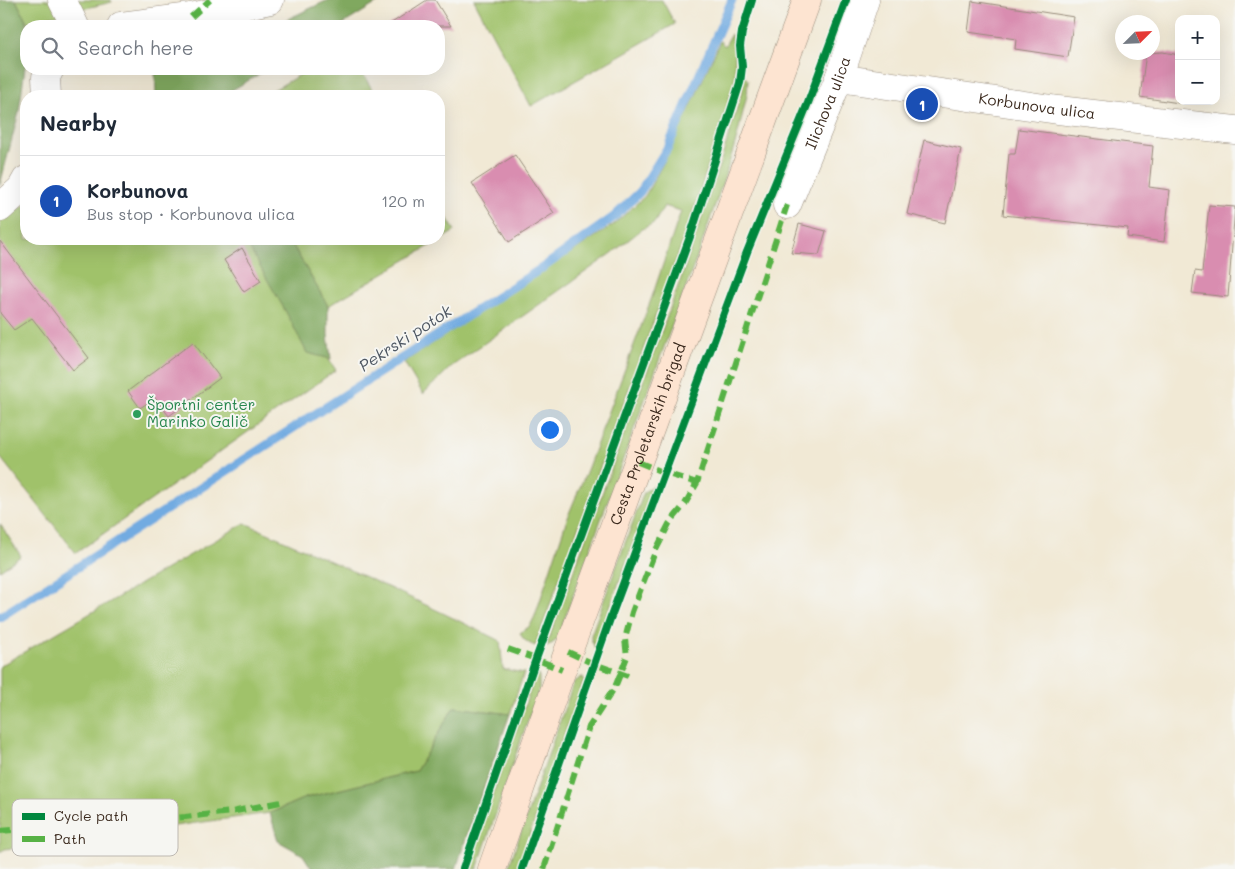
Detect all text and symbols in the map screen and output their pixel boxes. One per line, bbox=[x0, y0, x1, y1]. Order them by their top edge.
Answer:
north arrow bbox=[1115, 15, 1160, 60]
map controls bbox=[1175, 15, 1220, 105]
button: + bbox=[1175, 15, 1220, 60]
search box bbox=[20, 20, 445, 75]
icon: search bbox=[38, 34, 66, 62]
text: Search here bbox=[78, 35, 194, 60]
street label: Ilichova ulica bbox=[800, 54, 854, 152]
button: − bbox=[1175, 60, 1220, 105]
pin: 1 bbox=[906, 85, 938, 123]
street label: Korbunova ulica bbox=[978, 88, 1096, 123]
text: Nearby bbox=[40, 109, 117, 136]
text: Korbunova bbox=[87, 178, 188, 203]
text: 1 bbox=[52, 190, 60, 211]
text: 120 m bbox=[381, 190, 425, 211]
text: Bus stop · Korbunova ulica bbox=[87, 203, 295, 224]
water label: Pekrski potok bbox=[354, 299, 456, 375]
street label: Cesta Proletarskih brigad bbox=[605, 340, 690, 528]
place label: Športni center Marinko Galič bbox=[147, 394, 255, 431]
marker: Športni center Marinko Galič bbox=[131, 408, 143, 420]
your location bbox=[537, 417, 563, 443]
legend bbox=[12, 799, 178, 856]
text: Cycle path bbox=[54, 806, 128, 825]
text: Path bbox=[54, 829, 85, 848]

